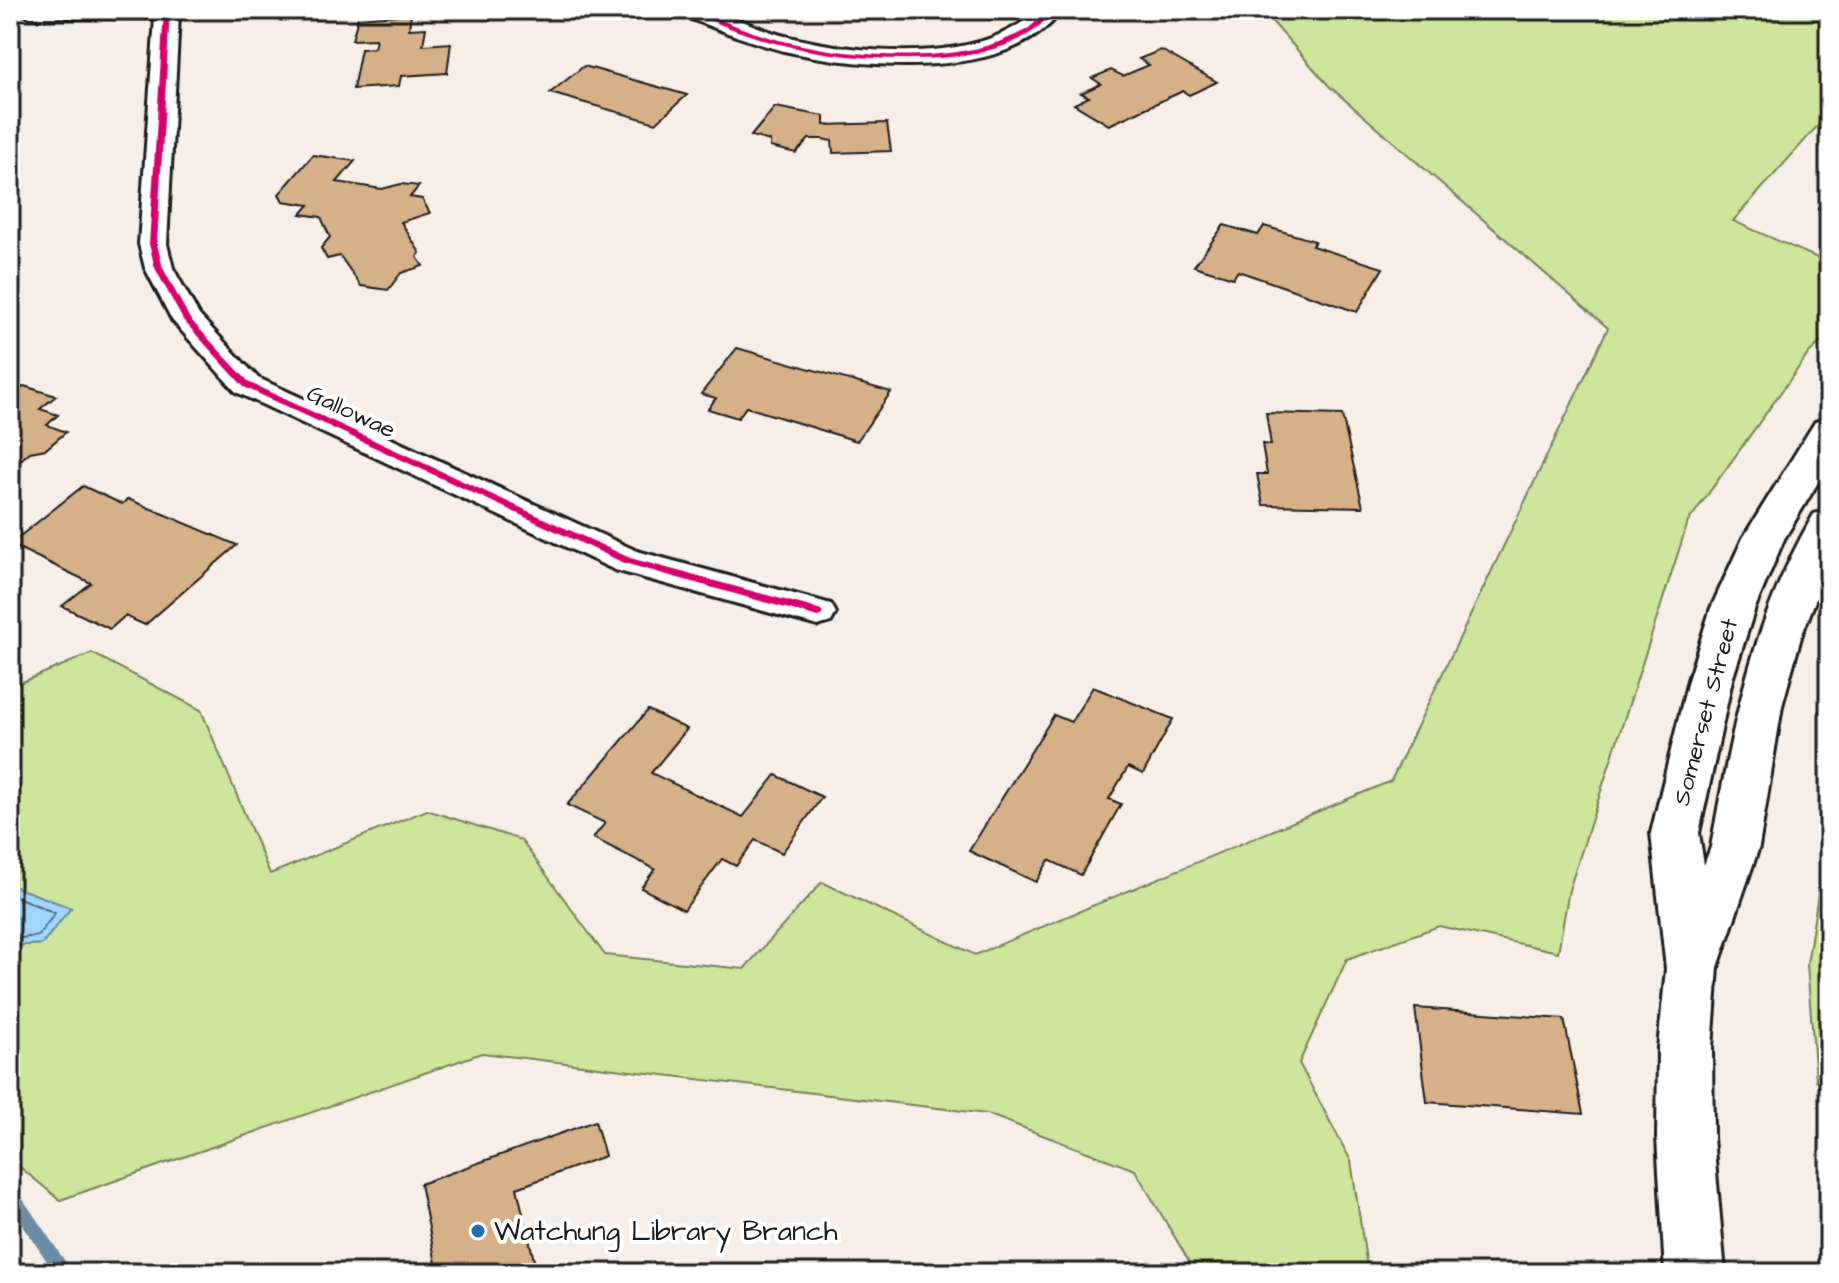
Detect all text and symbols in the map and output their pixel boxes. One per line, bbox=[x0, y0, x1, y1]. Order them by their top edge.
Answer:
street label: Gallowae bbox=[301, 377, 401, 447]
street label: Somerset Street bbox=[1665, 614, 1747, 809]
place label: Watchung Library Branch bbox=[494, 1212, 838, 1253]
marker: Watchung Library Branch bbox=[469, 1222, 487, 1240]

